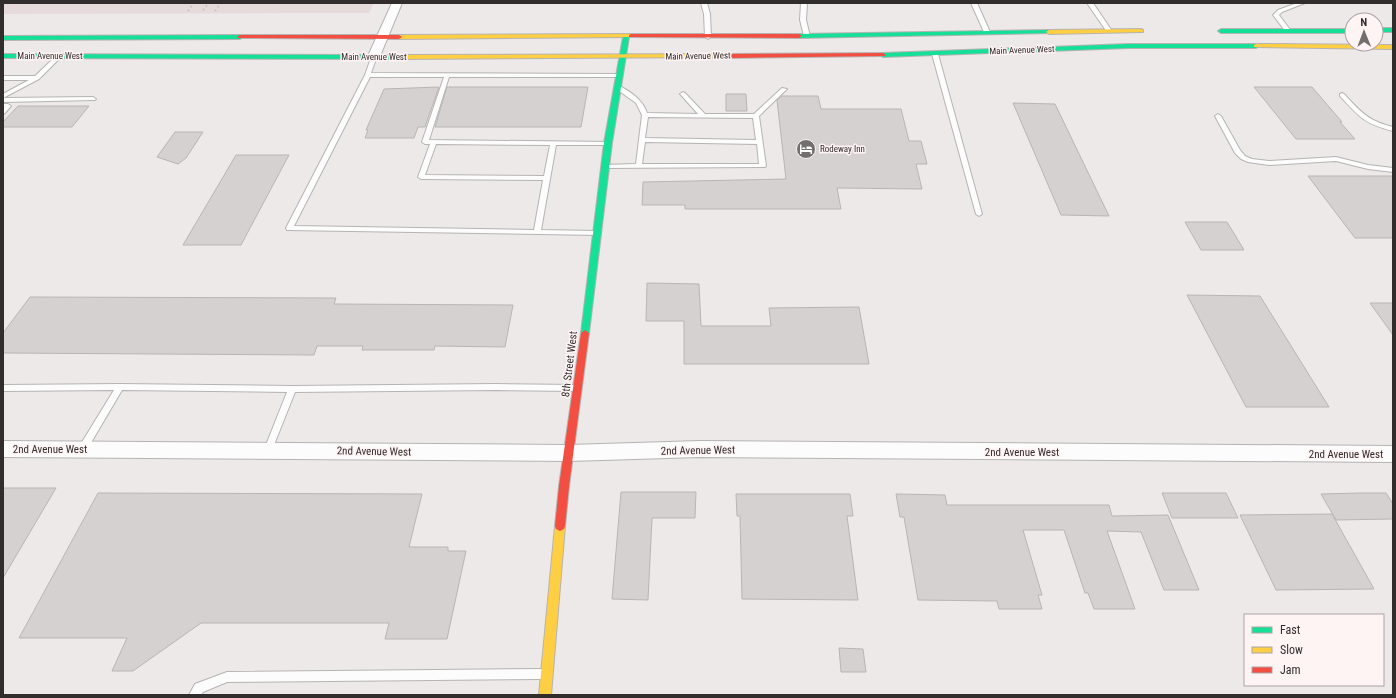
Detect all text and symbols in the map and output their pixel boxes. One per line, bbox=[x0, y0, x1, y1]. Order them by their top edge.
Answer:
north arrow bbox=[1344, 12, 1384, 52]
text: N bbox=[1360, 16, 1368, 29]
street label: Main Avenue West bbox=[989, 44, 1055, 56]
street label: Main Avenue West bbox=[665, 50, 731, 62]
street label: Main Avenue West bbox=[17, 51, 83, 61]
street label: Main Avenue West bbox=[341, 52, 407, 62]
hotel icon: Rodeway Inn bbox=[795, 138, 817, 160]
place label: Rodeway Inn bbox=[820, 144, 865, 154]
street label: 8th Street West bbox=[559, 330, 580, 398]
street label: 2nd Avenue West bbox=[13, 443, 87, 456]
street label: 2nd Avenue West bbox=[661, 443, 735, 458]
street label: 2nd Avenue West bbox=[337, 444, 411, 459]
street label: 2nd Avenue West bbox=[985, 446, 1059, 459]
street label: 2nd Avenue West bbox=[1309, 448, 1383, 461]
legend bbox=[1244, 614, 1384, 686]
text: Fast bbox=[1280, 623, 1301, 637]
text: Slow bbox=[1280, 643, 1303, 657]
text: Jam bbox=[1280, 663, 1301, 677]

